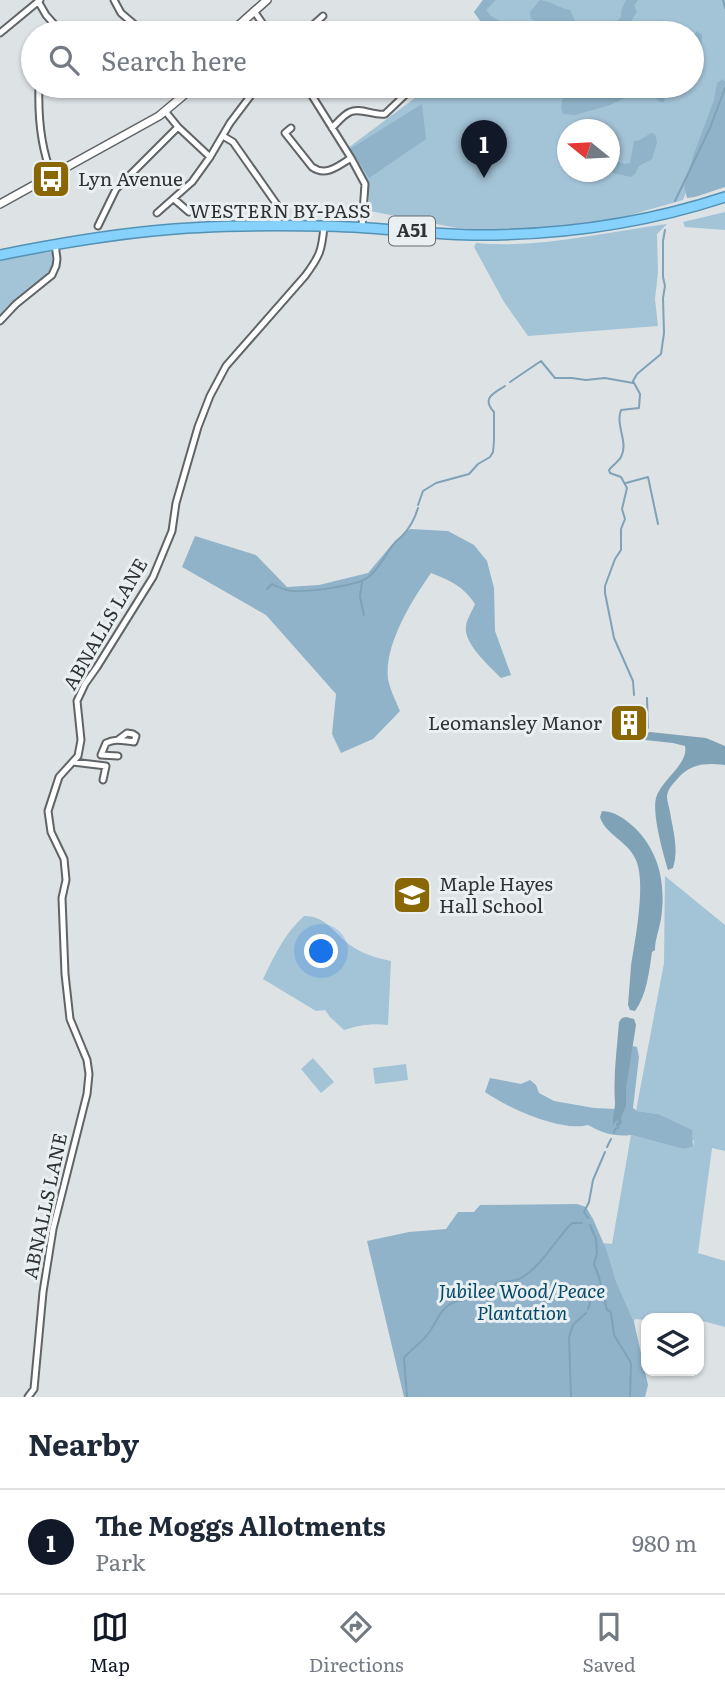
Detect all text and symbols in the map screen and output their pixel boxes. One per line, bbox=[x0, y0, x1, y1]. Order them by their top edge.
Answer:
search box bbox=[21, 21, 704, 98]
text: Search here bbox=[101, 40, 247, 79]
icon: search bbox=[45, 41, 83, 79]
north arrow bbox=[557, 119, 620, 182]
pin: 1 bbox=[461, 120, 507, 178]
bus stop icon: Lyn Avenue bbox=[30, 158, 72, 200]
place label: Lyn Avenue bbox=[78, 164, 183, 192]
street label: WESTERN BY-PASS bbox=[189, 196, 371, 224]
road number: A51 bbox=[389, 216, 435, 246]
street label: ABNALLS LANE bbox=[55, 552, 153, 695]
building icon: Leomansley Manor bbox=[608, 702, 650, 744]
place label: Leomansley Manor bbox=[428, 708, 602, 736]
place label: Maple Hayes Hall School bbox=[439, 869, 553, 919]
school or university icon: Maple Hayes Hall School bbox=[391, 874, 433, 916]
your location bbox=[304, 934, 338, 968]
street label: ABNALLS LANE bbox=[15, 1130, 73, 1281]
park label: Jubilee Wood/Peace Plantation bbox=[439, 1276, 605, 1326]
map controls bbox=[641, 1313, 704, 1376]
button: layers bbox=[641, 1313, 704, 1376]
text: Nearby bbox=[28, 1421, 139, 1465]
text: The Moggs Allotments bbox=[95, 1505, 386, 1544]
text: 1 bbox=[46, 1525, 56, 1559]
text: 980 m bbox=[632, 1525, 697, 1559]
text: Park bbox=[95, 1544, 145, 1578]
tab: Map bbox=[89, 1608, 130, 1678]
tab: Directions bbox=[309, 1608, 404, 1678]
tab: Saved bbox=[583, 1608, 636, 1678]

